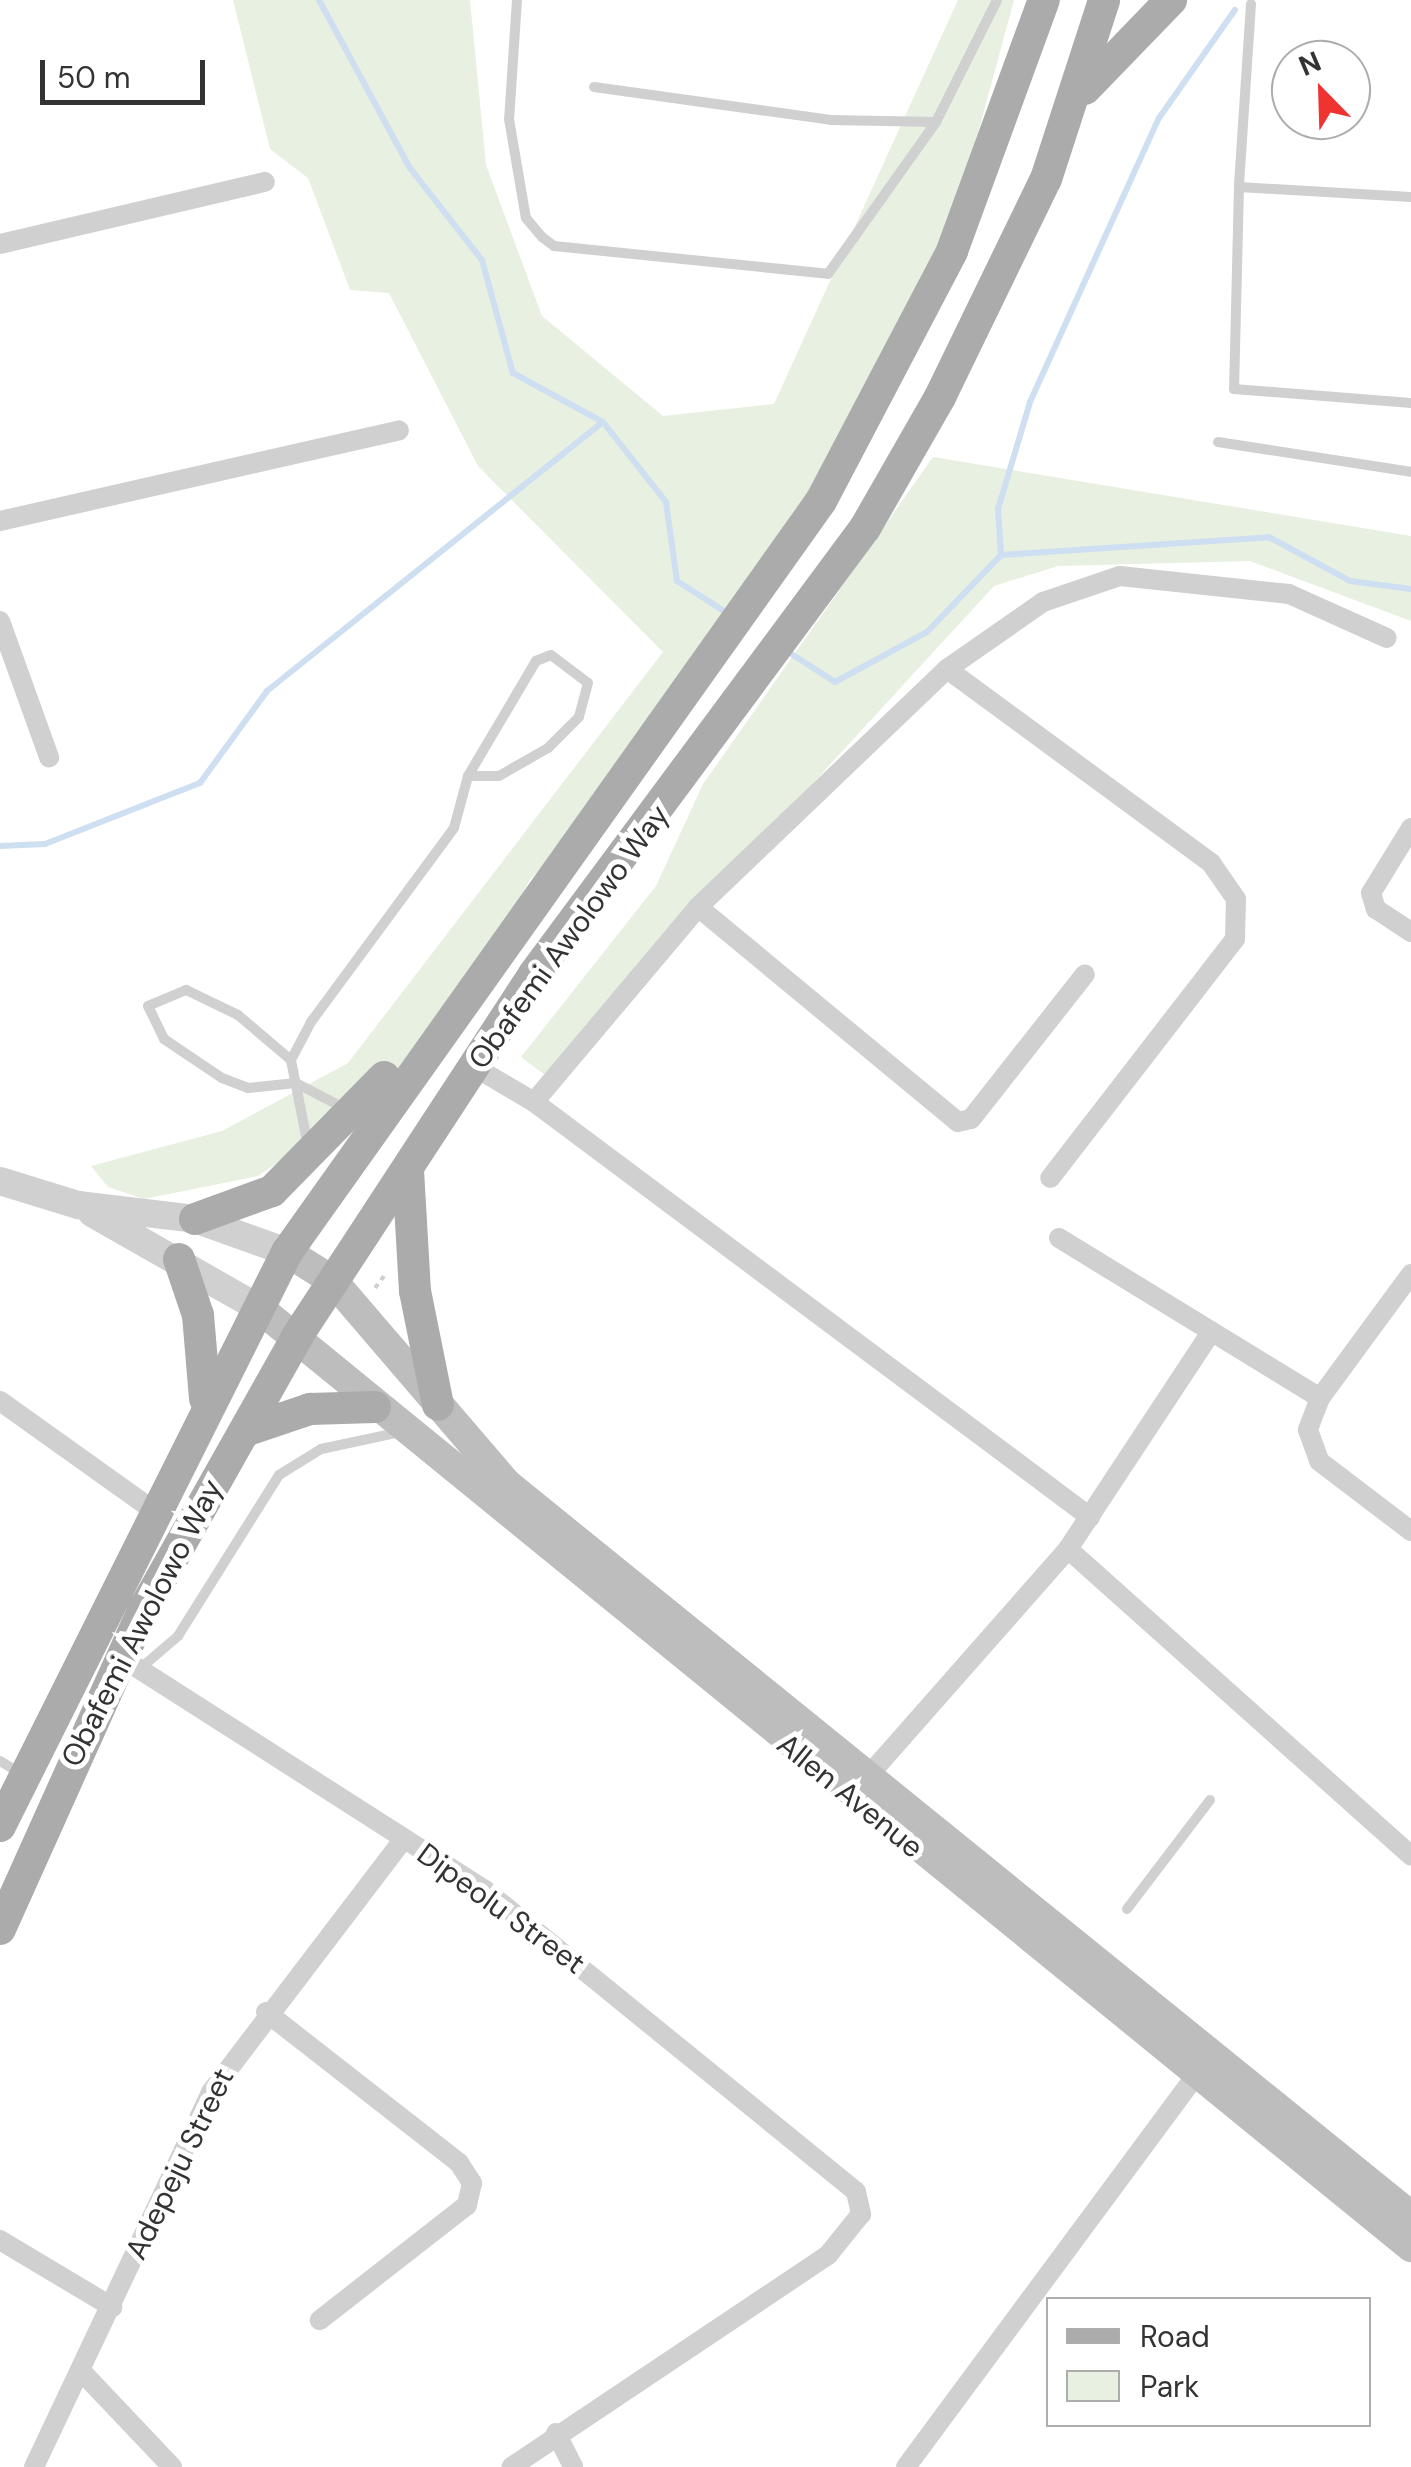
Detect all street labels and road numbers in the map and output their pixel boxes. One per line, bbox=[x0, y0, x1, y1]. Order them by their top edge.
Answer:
street label: Obafemi Awolowo Way bbox=[461, 798, 677, 1076]
street label: Obafemi Awolowo Way bbox=[54, 1473, 230, 1773]
street label: Allen Avenue bbox=[770, 1726, 930, 1866]
street label: Dipeolu Street bbox=[410, 1836, 592, 1982]
street label: Adepeju Street bbox=[118, 2063, 242, 2265]

